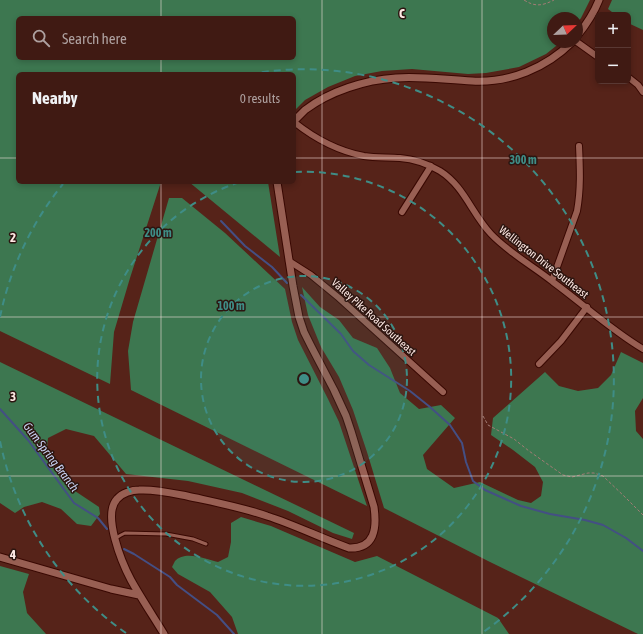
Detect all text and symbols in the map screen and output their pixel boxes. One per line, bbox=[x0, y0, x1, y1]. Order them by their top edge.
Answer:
text: C bbox=[399, 6, 405, 21]
north arrow bbox=[547, 12, 583, 48]
map controls bbox=[595, 12, 631, 84]
button: + bbox=[595, 12, 631, 48]
search box bbox=[16, 16, 296, 60]
icon: search bbox=[30, 27, 52, 49]
text: Search here bbox=[62, 30, 127, 47]
button: − bbox=[595, 48, 631, 84]
text: Nearby bbox=[32, 88, 78, 108]
text: 0 results bbox=[240, 91, 280, 106]
text: 300 m bbox=[509, 153, 537, 167]
street label: Wellington Drive Southeast bbox=[497, 223, 591, 301]
text: 200 m bbox=[144, 226, 172, 240]
text: 2 bbox=[10, 230, 16, 245]
street label: Valley Pike Road Southeast bbox=[330, 276, 418, 358]
text: 100 m bbox=[217, 299, 245, 313]
centre of rings bbox=[297, 372, 311, 386]
text: 3 bbox=[10, 389, 16, 404]
water label: Gum Spring Branch bbox=[20, 420, 82, 495]
text: 4 bbox=[9, 547, 16, 562]

